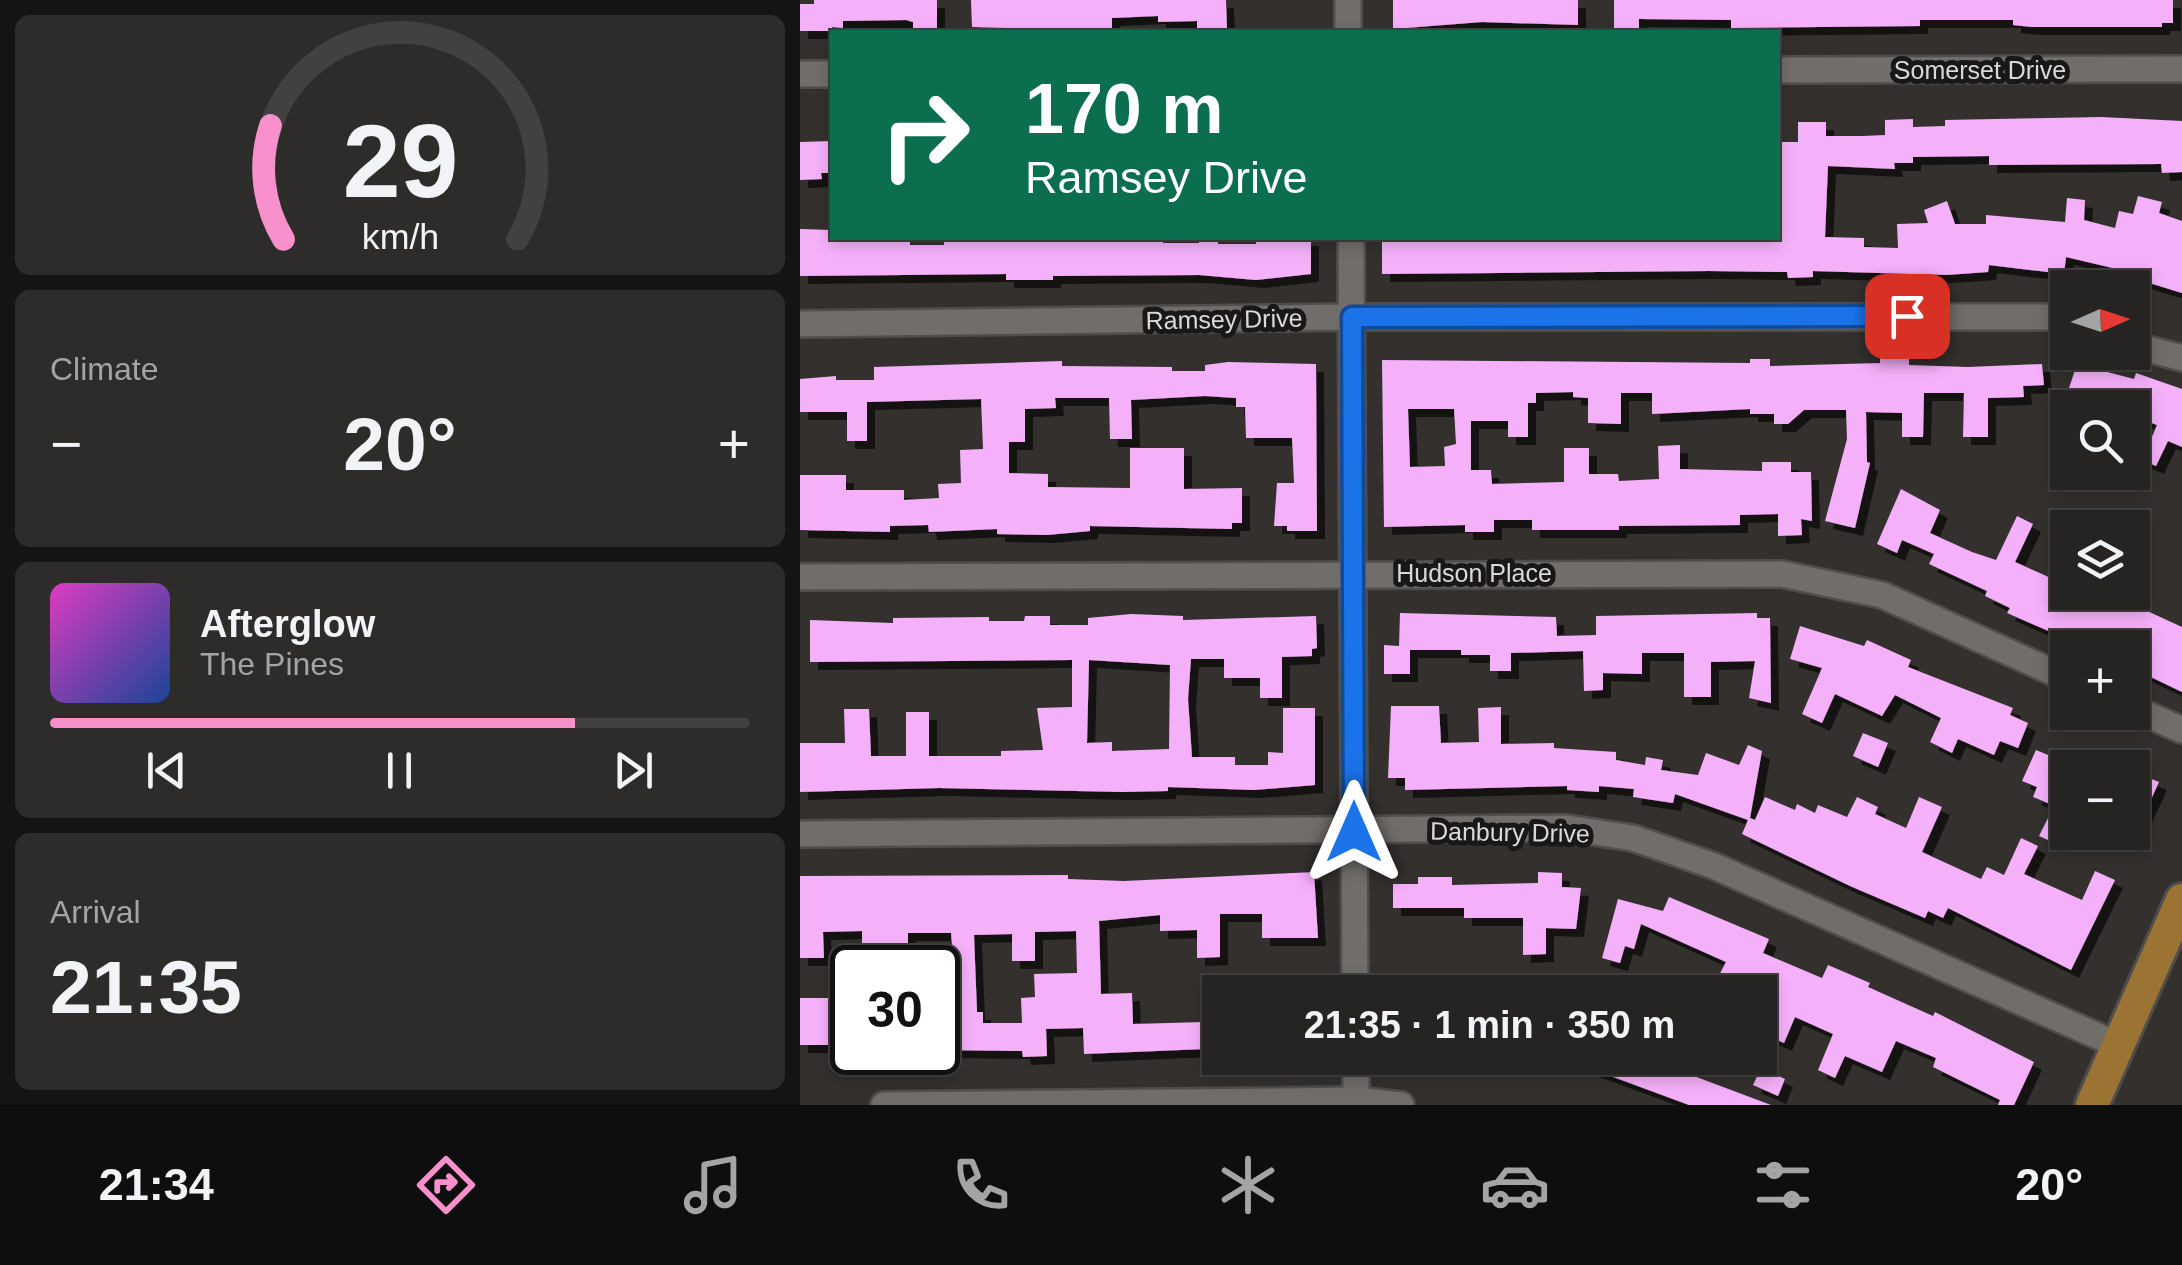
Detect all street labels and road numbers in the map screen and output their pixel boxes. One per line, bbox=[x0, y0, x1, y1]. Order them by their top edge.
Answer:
street label: Somerset Drive bbox=[1894, 56, 2066, 84]
street label: Ramsey Drive bbox=[1145, 304, 1303, 334]
street label: Hudson Place bbox=[1396, 559, 1552, 587]
street label: Danbury Drive bbox=[1430, 817, 1590, 847]

